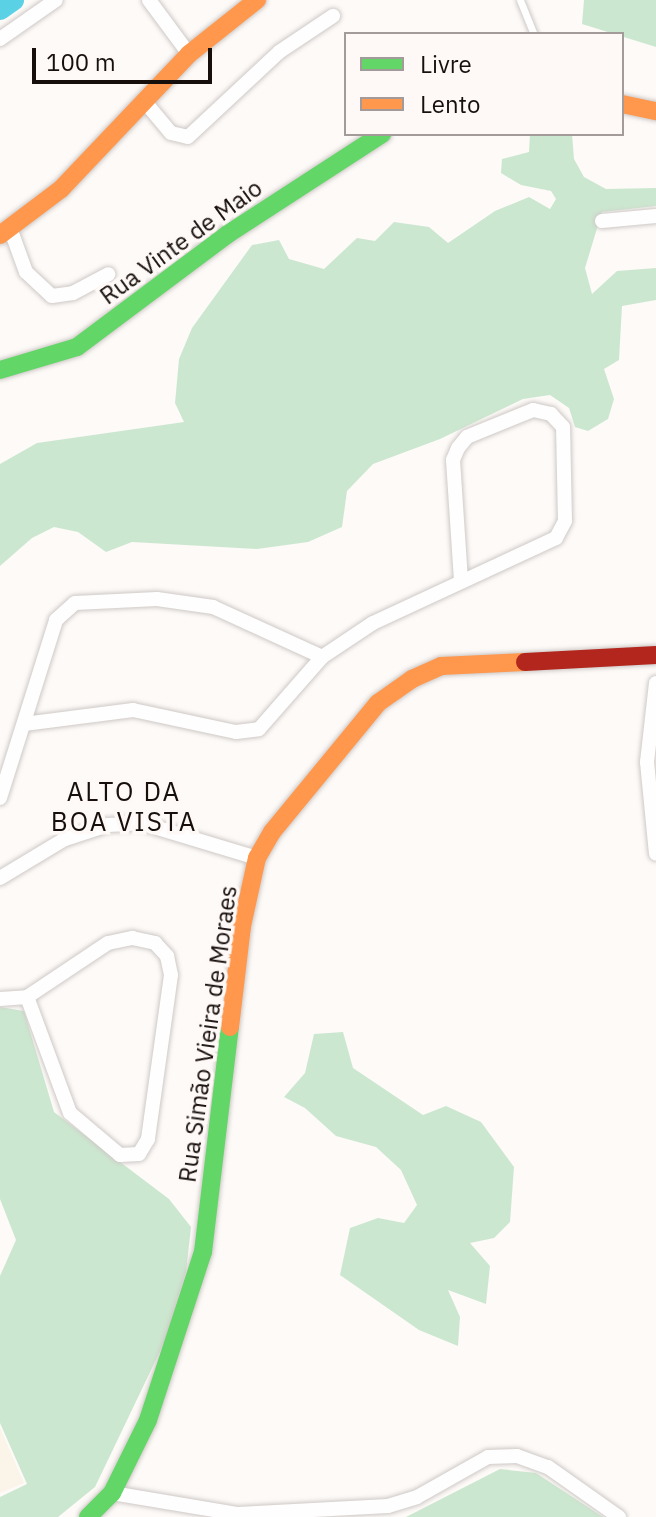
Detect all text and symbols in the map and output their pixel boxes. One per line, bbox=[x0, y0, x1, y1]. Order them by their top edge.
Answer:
scale bar bbox=[36, 32, 216, 82]
legend bbox=[344, 32, 624, 136]
text: 100 m bbox=[46, 46, 116, 78]
text: Livre bbox=[420, 48, 472, 80]
text: Lento bbox=[420, 88, 480, 120]
street label: Rua Vinte de Maio bbox=[94, 174, 268, 310]
district label: ALTO DA BOA VISTA bbox=[51, 776, 197, 838]
street label: Rua Simão Vieira de Moraes bbox=[173, 884, 243, 1184]

